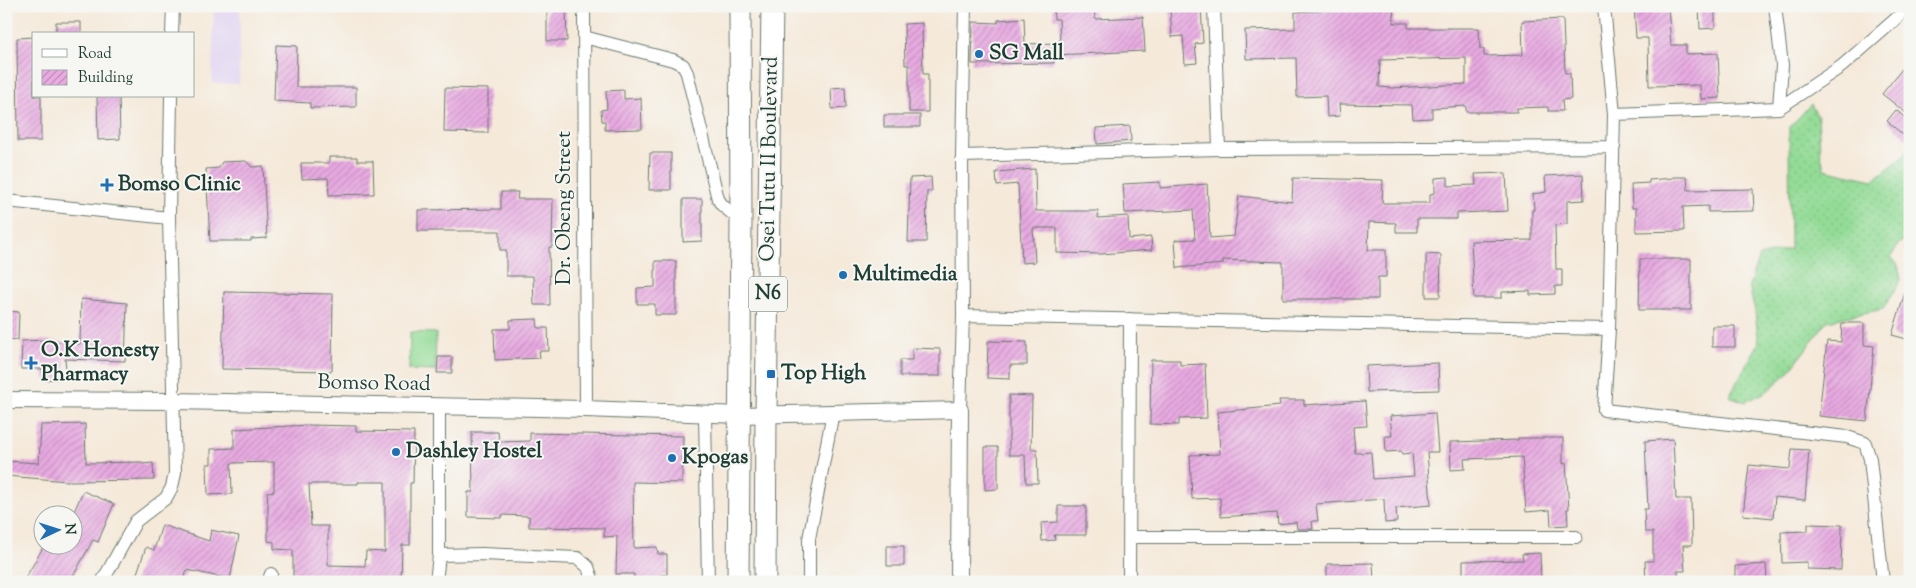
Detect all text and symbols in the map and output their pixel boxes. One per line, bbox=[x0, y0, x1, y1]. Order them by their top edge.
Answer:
legend bbox=[32, 32, 195, 98]
place label: SG Mall bbox=[989, 39, 1064, 69]
text: Road bbox=[78, 44, 112, 65]
marker: SG Mall bbox=[973, 48, 985, 60]
street label: Osei Tutu II Boulevard bbox=[753, 56, 787, 262]
text: Building bbox=[78, 68, 133, 89]
street label: Dr. Obeng Street bbox=[550, 131, 580, 285]
place label: Bomso Clinic bbox=[118, 170, 241, 200]
marker: Bomso Clinic bbox=[100, 178, 114, 192]
place label: Multimedia bbox=[853, 260, 958, 290]
marker: Multimedia bbox=[837, 269, 849, 281]
road number: N6 bbox=[749, 276, 787, 312]
place label: O.K Honesty Pharmacy bbox=[41, 336, 160, 390]
marker: O.K Honesty Pharmacy bbox=[25, 357, 37, 369]
place label: Top High bbox=[781, 359, 867, 389]
street label: Bomso Road bbox=[317, 368, 431, 400]
marker: Top High bbox=[765, 368, 777, 380]
place label: Dashley Hostel bbox=[406, 437, 542, 467]
place label: Kpogas bbox=[682, 443, 748, 473]
marker: Dashley Hostel bbox=[390, 446, 402, 458]
marker: Kpogas bbox=[666, 452, 678, 464]
north arrow bbox=[32, 506, 82, 556]
text: N bbox=[59, 523, 79, 536]

